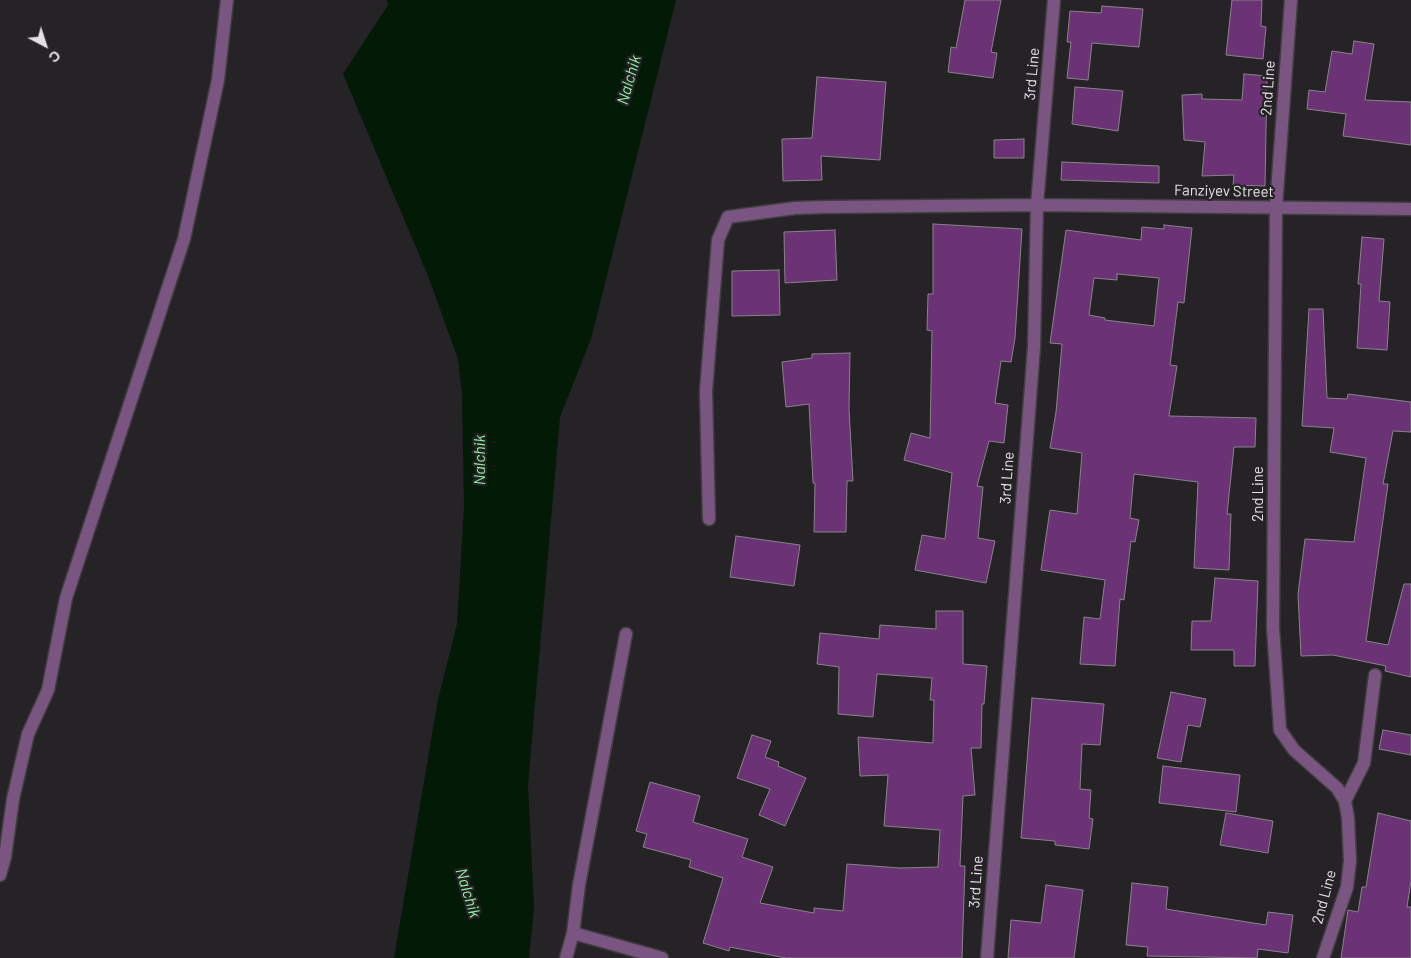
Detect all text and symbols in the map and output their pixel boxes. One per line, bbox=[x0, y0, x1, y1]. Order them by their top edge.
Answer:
north arrow bbox=[20, 20, 70, 70]
text: С bbox=[46, 47, 64, 67]
street label: 3rd Line bbox=[1021, 47, 1043, 101]
water label: Nalchik bbox=[613, 53, 645, 107]
street label: 2nd Line bbox=[1257, 60, 1279, 116]
street label: Fanziyev Street bbox=[1174, 181, 1274, 201]
water label: Nalchik bbox=[470, 435, 490, 485]
street label: 3rd Line bbox=[996, 451, 1018, 505]
street label: 2nd Line bbox=[1249, 466, 1267, 522]
street label: 3rd Line bbox=[965, 855, 987, 909]
water label: Nalchik bbox=[451, 866, 485, 920]
street label: 2nd Line bbox=[1308, 868, 1340, 926]

